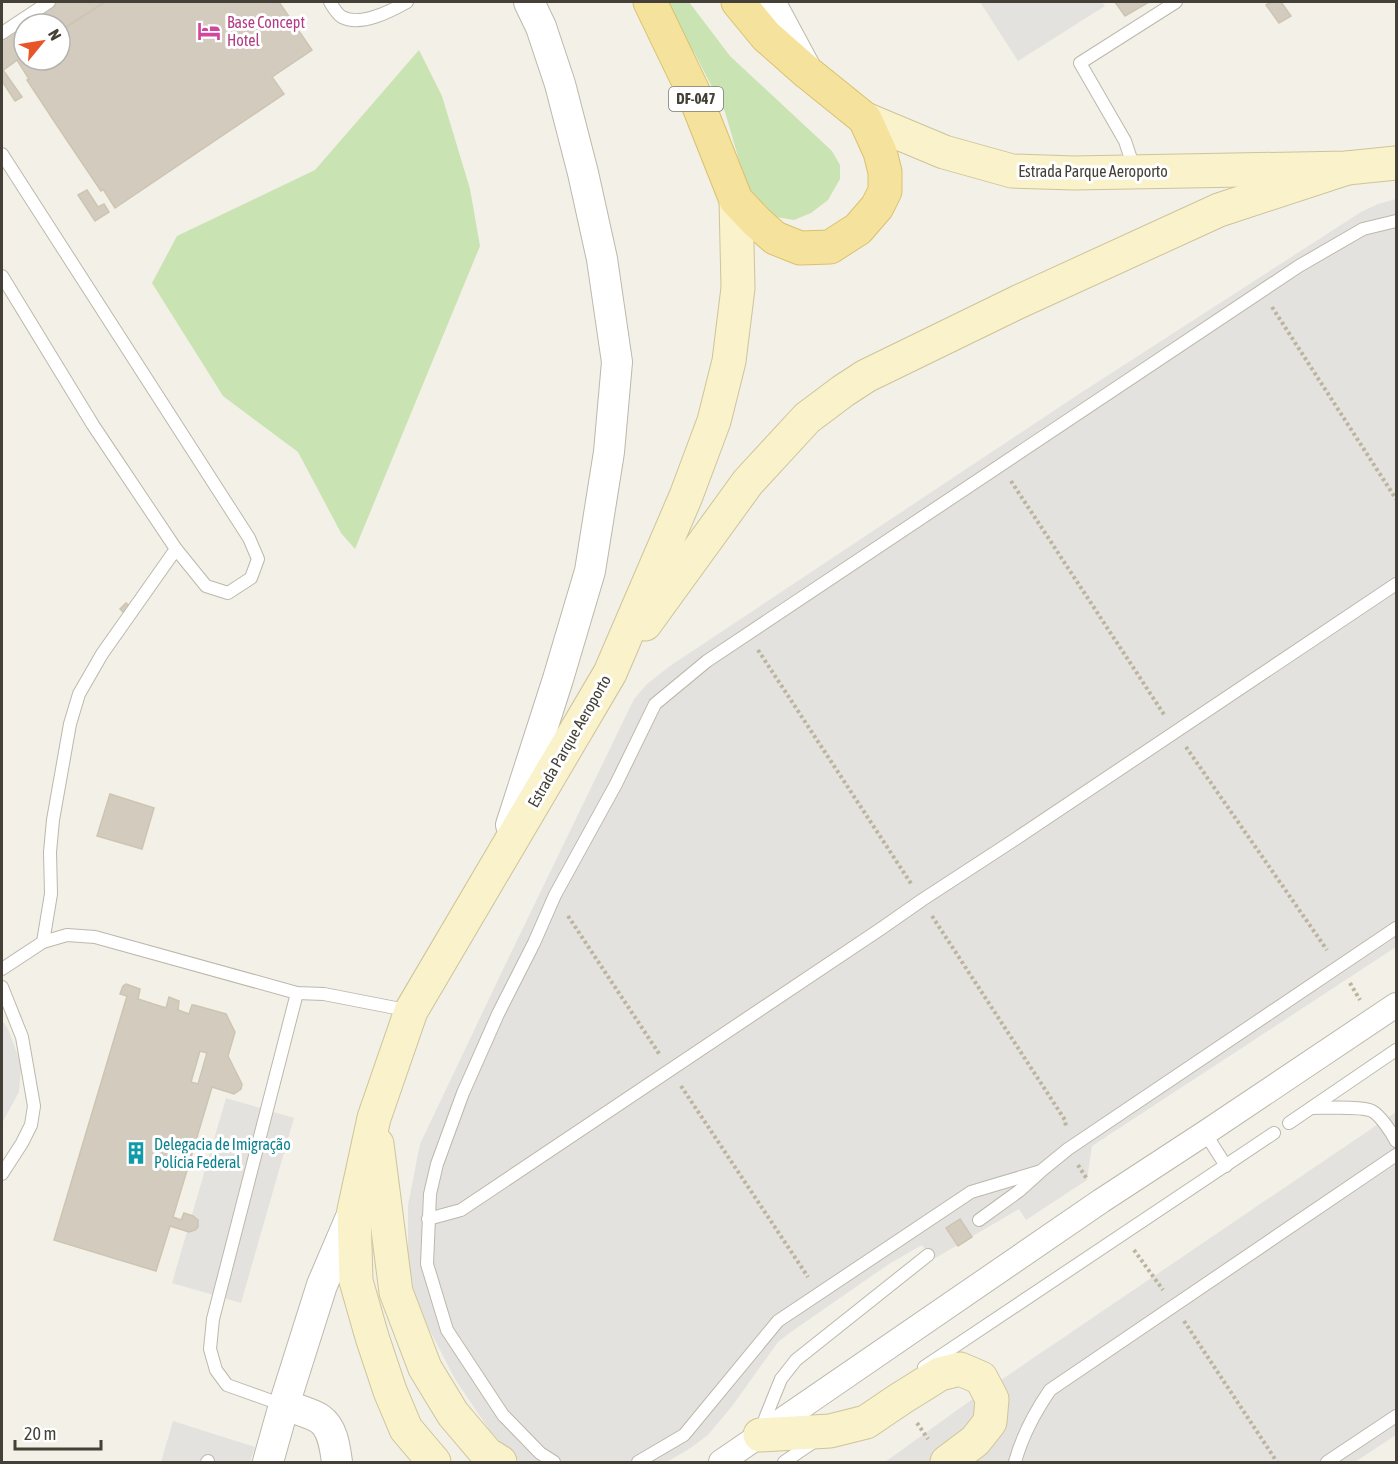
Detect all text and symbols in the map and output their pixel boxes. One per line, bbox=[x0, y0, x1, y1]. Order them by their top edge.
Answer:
north arrow bbox=[12, 12, 72, 72]
place label: Base Concept Hotel bbox=[227, 13, 305, 49]
hotel icon: Base Concept Hotel bbox=[196, 18, 222, 44]
text: N bbox=[45, 26, 65, 43]
road number: DF-047 bbox=[669, 87, 723, 111]
street label: Estrada Parque Aeroporto bbox=[1018, 162, 1168, 181]
street label: Estrada Parque Aeroporto bbox=[524, 672, 615, 811]
place label: Delegacia de Imigração Polícia Federal bbox=[154, 1135, 291, 1171]
building icon: Delegacia de Imigração Polícia Federal bbox=[123, 1140, 149, 1166]
scale bar bbox=[15, 1413, 100, 1451]
text: 20 m bbox=[24, 1423, 56, 1444]

